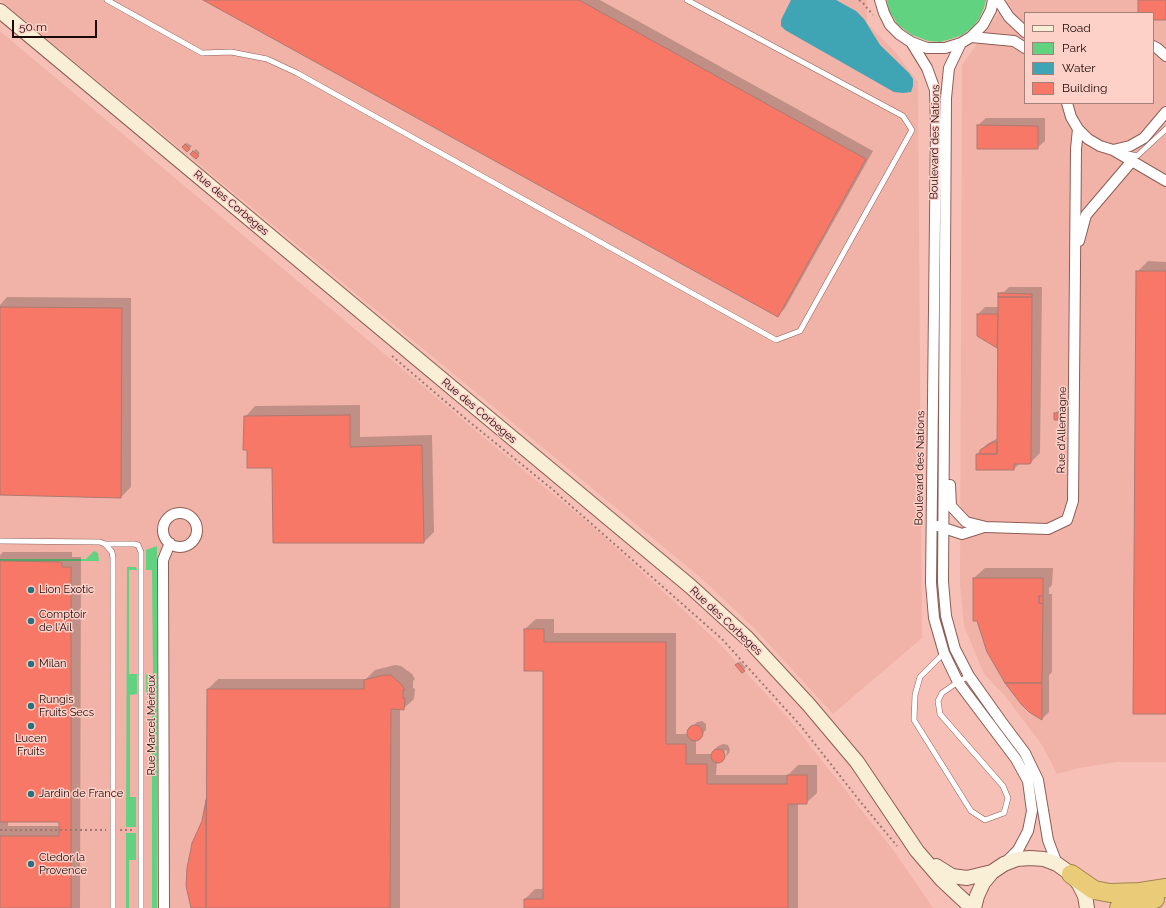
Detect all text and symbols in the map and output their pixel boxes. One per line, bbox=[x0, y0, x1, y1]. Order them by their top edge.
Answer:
scale bar bbox=[14, 12, 99, 38]
legend bbox=[1024, 12, 1154, 104]
text: 50 m bbox=[19, 20, 47, 34]
text: Road bbox=[1062, 21, 1091, 35]
text: Park bbox=[1062, 41, 1087, 55]
text: Water bbox=[1062, 61, 1096, 75]
text: Building bbox=[1062, 81, 1108, 95]
street label: Boulevard des Nations bbox=[927, 84, 943, 200]
street label: Rue des Corbeges bbox=[191, 168, 271, 238]
street label: Rue des Corbeges bbox=[439, 376, 519, 446]
street label: Rue d'Allemagne bbox=[1055, 386, 1069, 474]
street label: Boulevard des Nations bbox=[912, 410, 928, 526]
place label: Lion Exotic bbox=[39, 583, 94, 597]
street label: Rue des Corbeges bbox=[687, 584, 765, 658]
marker: Lion Exotic bbox=[26, 585, 36, 595]
place label: Comptoir de l'Ail bbox=[39, 608, 86, 634]
marker: Comptoir de l'Ail bbox=[26, 616, 36, 626]
place label: Milan bbox=[39, 657, 66, 671]
marker: Milan bbox=[26, 659, 36, 669]
street label: Rue Marcel Mérieux bbox=[145, 674, 159, 776]
place label: Rungis Fruits Secs bbox=[39, 693, 94, 719]
marker: Rungis Fruits Secs bbox=[26, 701, 36, 711]
marker: Lucen Fruits bbox=[26, 721, 36, 731]
place label: Lucen Fruits bbox=[15, 732, 47, 758]
place label: Jardin de France bbox=[39, 787, 123, 801]
marker: Jardin de France bbox=[26, 789, 36, 799]
place label: Cledor la Provence bbox=[39, 851, 87, 877]
marker: Cledor la Provence bbox=[26, 859, 36, 869]

